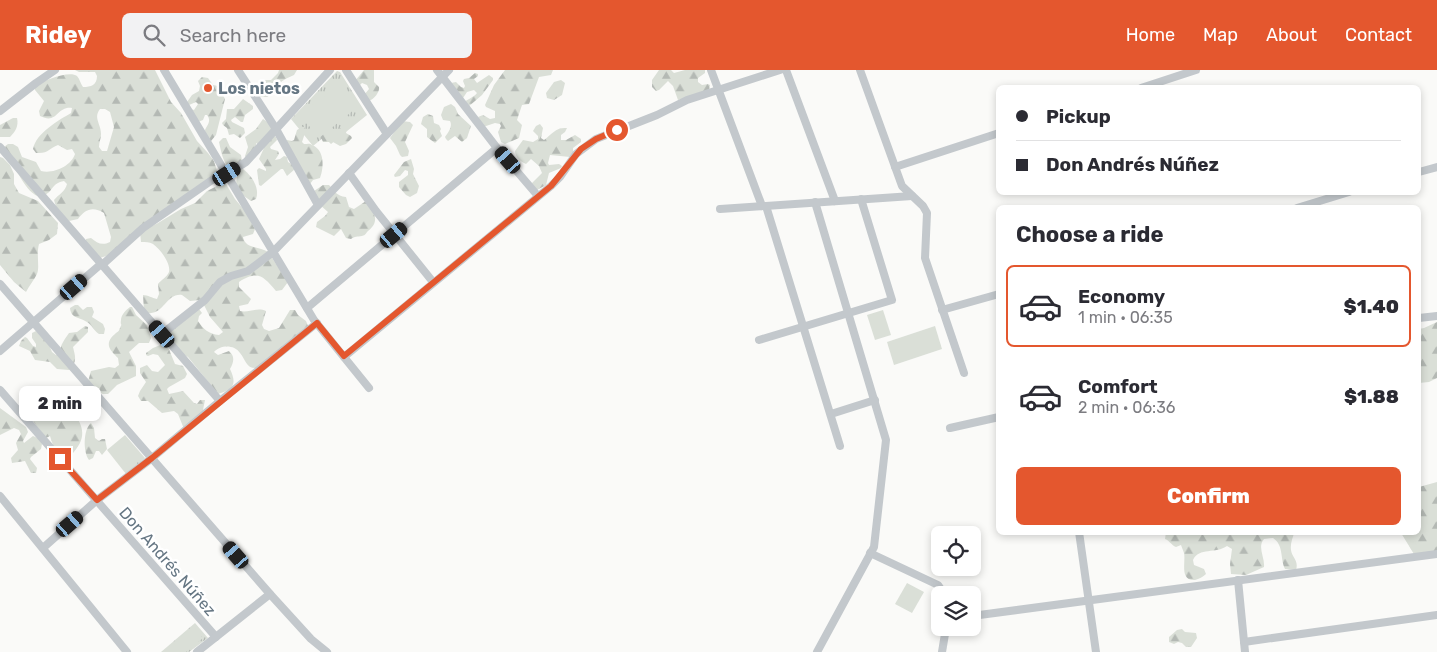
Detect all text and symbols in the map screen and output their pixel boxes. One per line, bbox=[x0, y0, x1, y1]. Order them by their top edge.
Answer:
search box bbox=[122, 13, 472, 58]
text: Ridey bbox=[25, 21, 92, 49]
icon: search bbox=[140, 21, 168, 49]
text: Search here bbox=[180, 24, 286, 47]
text: Home bbox=[1126, 24, 1175, 46]
text: Map bbox=[1203, 24, 1238, 46]
text: About bbox=[1266, 24, 1317, 46]
text: Contact bbox=[1345, 24, 1412, 46]
place label: Los nietos bbox=[218, 79, 300, 98]
marker: Los nietos bbox=[202, 82, 214, 94]
text: Pickup bbox=[1046, 105, 1111, 128]
route start bbox=[606, 119, 628, 141]
car bbox=[492, 144, 523, 176]
text: Don Andrés Núñez bbox=[1046, 153, 1219, 176]
car bbox=[210, 160, 243, 188]
car bbox=[377, 220, 410, 250]
text: Choose a ride bbox=[1016, 221, 1163, 248]
car bbox=[57, 271, 90, 303]
icon: car bbox=[1018, 284, 1063, 329]
text: Economy bbox=[1078, 285, 1165, 308]
text: $1.40 bbox=[1344, 295, 1399, 318]
text: 1 min · 06:35 bbox=[1078, 308, 1173, 327]
car bbox=[146, 318, 177, 350]
icon: car bbox=[1018, 374, 1063, 419]
text: Comfort bbox=[1078, 375, 1158, 398]
text: $1.88 bbox=[1344, 385, 1399, 408]
callout: 2 min bbox=[19, 386, 101, 422]
text: 2 min bbox=[38, 394, 82, 413]
text: 2 min · 06:36 bbox=[1078, 398, 1175, 417]
route end bbox=[49, 448, 71, 470]
button: Confirm bbox=[1016, 467, 1401, 525]
street label: Don Andrés Núñez bbox=[115, 503, 220, 620]
car bbox=[53, 508, 86, 540]
map controls bbox=[931, 526, 981, 636]
button: locate bbox=[931, 526, 981, 576]
car bbox=[220, 539, 251, 571]
button: layers bbox=[931, 586, 981, 636]

